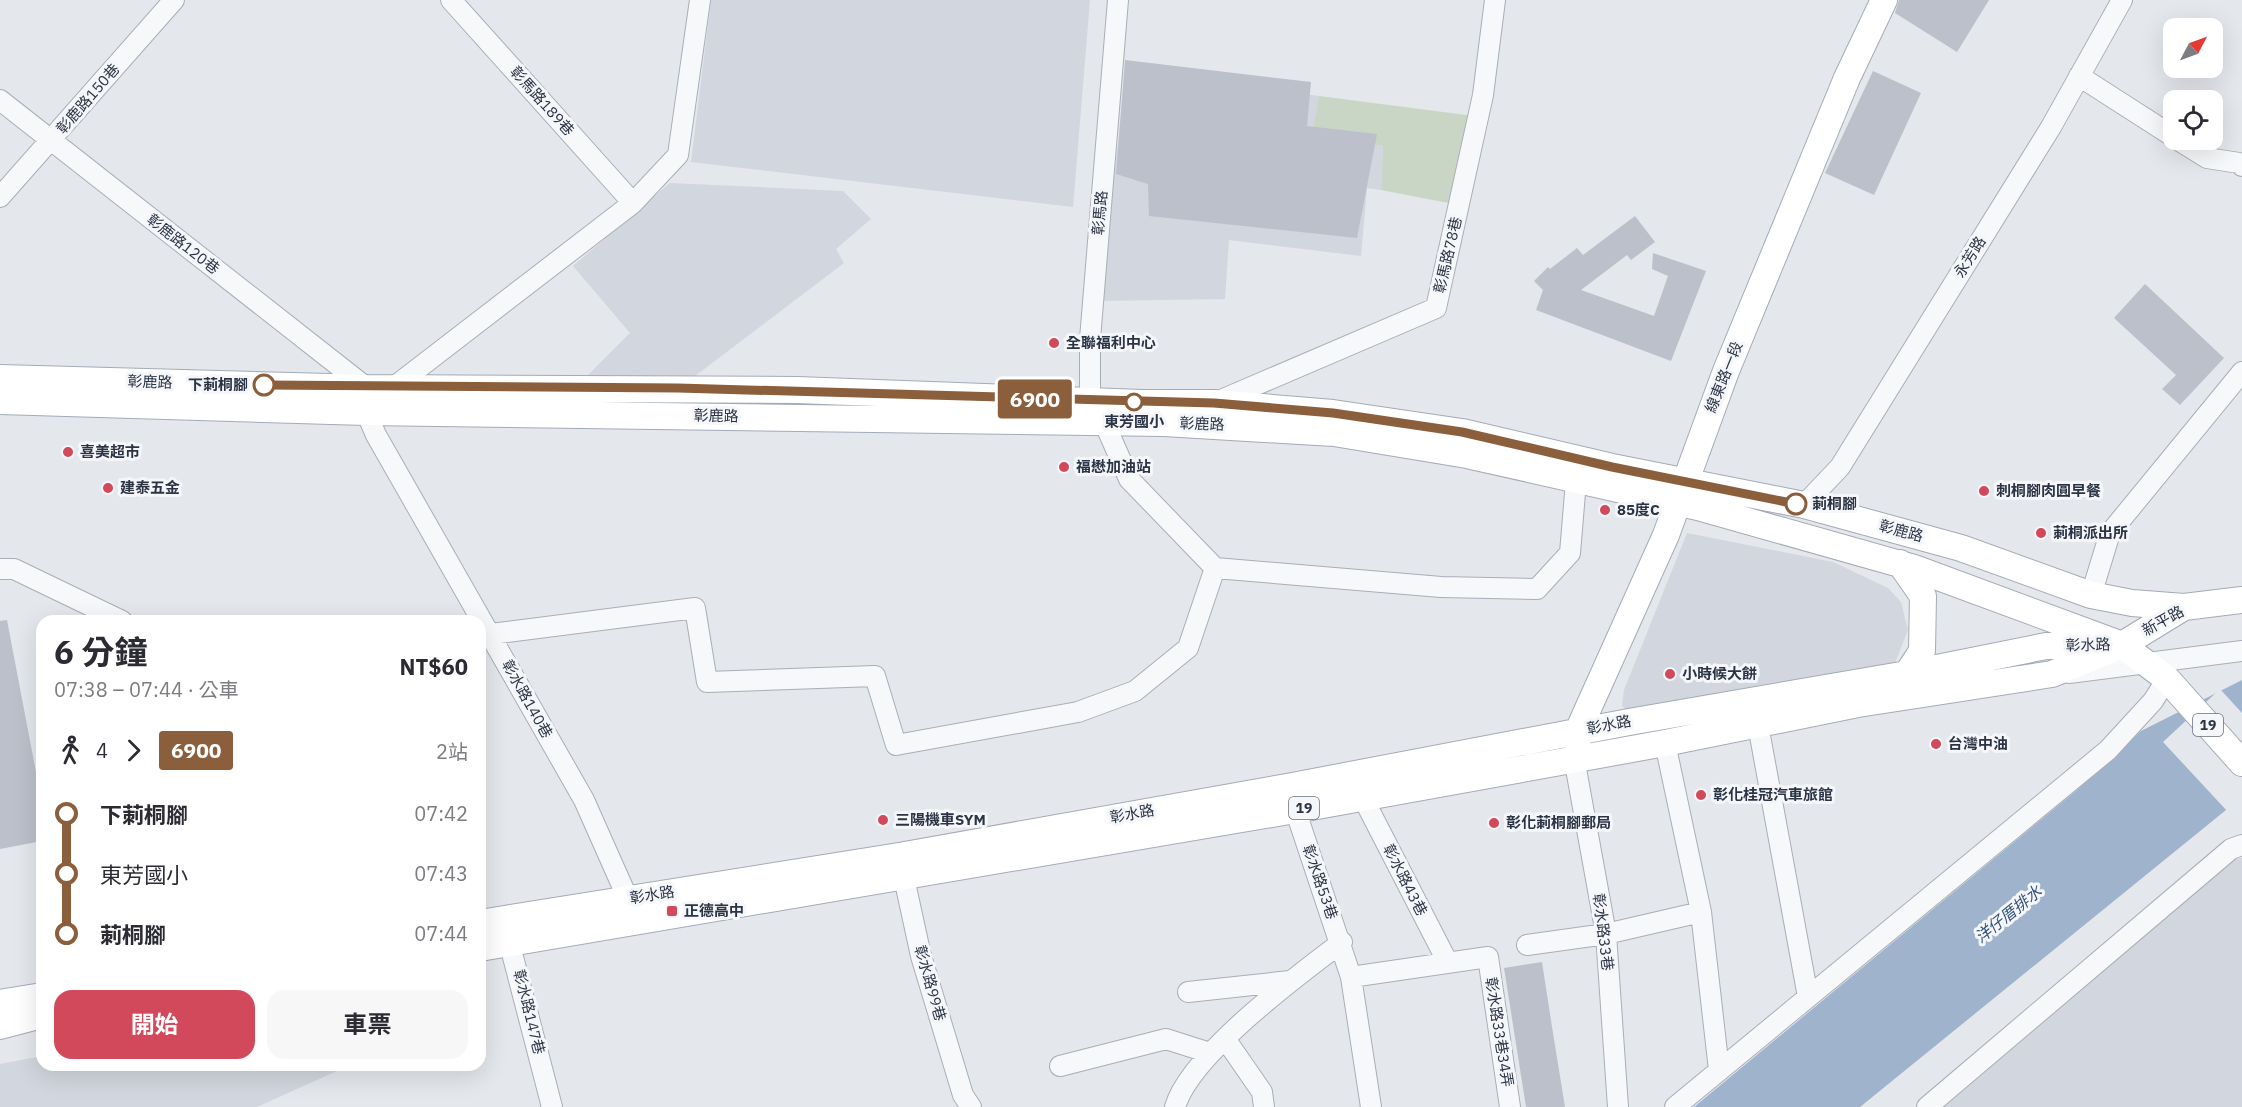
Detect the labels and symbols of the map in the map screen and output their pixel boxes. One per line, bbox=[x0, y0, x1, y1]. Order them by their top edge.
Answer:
north arrow bbox=[2163, 18, 2223, 78]
street label: 彰鹿路150巷 bbox=[52, 60, 123, 138]
street label: 彰馬路189巷 bbox=[506, 62, 579, 139]
street label: 彰馬路 bbox=[1088, 190, 1111, 236]
street label: 彰鹿路120巷 bbox=[143, 209, 223, 278]
street label: 彰馬路78巷 bbox=[1429, 215, 1466, 295]
street label: 永芳路 bbox=[1950, 233, 1990, 281]
place label: 全聯福利中心 bbox=[1066, 333, 1156, 352]
marker: 全聯福利中心 bbox=[1047, 336, 1061, 350]
street label: 線東路一段 bbox=[1701, 338, 1746, 415]
street label: 彰鹿路 bbox=[127, 371, 173, 392]
marker: 下莿桐腳 bbox=[253, 374, 275, 396]
place label: 下莿桐腳 bbox=[188, 375, 248, 394]
line badge: 6900 bbox=[993, 380, 1077, 418]
marker: 東芳國小 bbox=[1125, 393, 1143, 411]
street label: 彰鹿路 bbox=[693, 406, 739, 425]
place label: 東芳國小 bbox=[1104, 412, 1165, 431]
street label: 彰鹿路 bbox=[1179, 413, 1225, 434]
place label: 喜美超市 bbox=[80, 442, 140, 461]
marker: 喜美超市 bbox=[61, 445, 75, 459]
place label: 福懋加油站 bbox=[1076, 457, 1151, 476]
marker: 福懋加油站 bbox=[1057, 460, 1071, 474]
place label: 建泰五金 bbox=[120, 478, 180, 497]
marker: 建泰五金 bbox=[101, 481, 115, 495]
place label: 刺桐腳肉圓早餐 bbox=[1996, 481, 2101, 500]
marker: 刺桐腳肉圓早餐 bbox=[1977, 484, 1991, 498]
marker: 莿桐腳 bbox=[1785, 493, 1807, 515]
place label: 莿桐腳 bbox=[1812, 494, 1857, 513]
place label: 85度C bbox=[1617, 500, 1660, 519]
marker: 85度C bbox=[1598, 503, 1612, 517]
street label: 彰鹿路 bbox=[1877, 516, 1925, 546]
place label: 莿桐派出所 bbox=[2053, 523, 2128, 542]
marker: 莿桐派出所 bbox=[2034, 526, 2048, 540]
street label: 新平路 bbox=[2138, 601, 2187, 640]
street label: 彰水路 bbox=[2065, 635, 2111, 654]
street label: 彰水路140巷 bbox=[498, 656, 557, 741]
place label: 小時候大餅 bbox=[1682, 664, 1757, 683]
marker: 小時候大餅 bbox=[1663, 667, 1677, 681]
street label: 彰水路 bbox=[1585, 711, 1633, 738]
road number: 19 bbox=[2193, 714, 2223, 736]
place label: 台灣中油 bbox=[1948, 734, 2008, 753]
marker: 台灣中油 bbox=[1929, 737, 1943, 751]
place label: 彰化桂冠汽車旅館 bbox=[1713, 785, 1833, 804]
marker: 彰化桂冠汽車旅館 bbox=[1694, 788, 1708, 802]
road number: 19 bbox=[1289, 797, 1319, 819]
street label: 彰水路 bbox=[1108, 800, 1156, 827]
place label: 三陽機車SYM bbox=[895, 810, 986, 829]
marker: 三陽機車SYM bbox=[876, 813, 890, 827]
place label: 彰化莿桐腳郵局 bbox=[1506, 813, 1611, 832]
marker: 彰化莿桐腳郵局 bbox=[1487, 816, 1501, 830]
street label: 彰水路43巷 bbox=[1379, 841, 1432, 919]
street label: 彰水路53巷 bbox=[1299, 842, 1342, 922]
water label: 洋仔厝排水 bbox=[1971, 880, 2046, 947]
street label: 彰水路 bbox=[628, 882, 676, 907]
street label: 彰水路33巷 bbox=[1589, 892, 1618, 972]
place label: 正德高中 bbox=[684, 901, 744, 920]
marker: 正德高中 bbox=[665, 904, 679, 918]
street label: 彰水路99巷 bbox=[911, 943, 950, 1023]
street label: 彰水路147巷 bbox=[510, 967, 549, 1056]
street label: 彰水路33巷34弄 bbox=[1481, 976, 1518, 1088]

